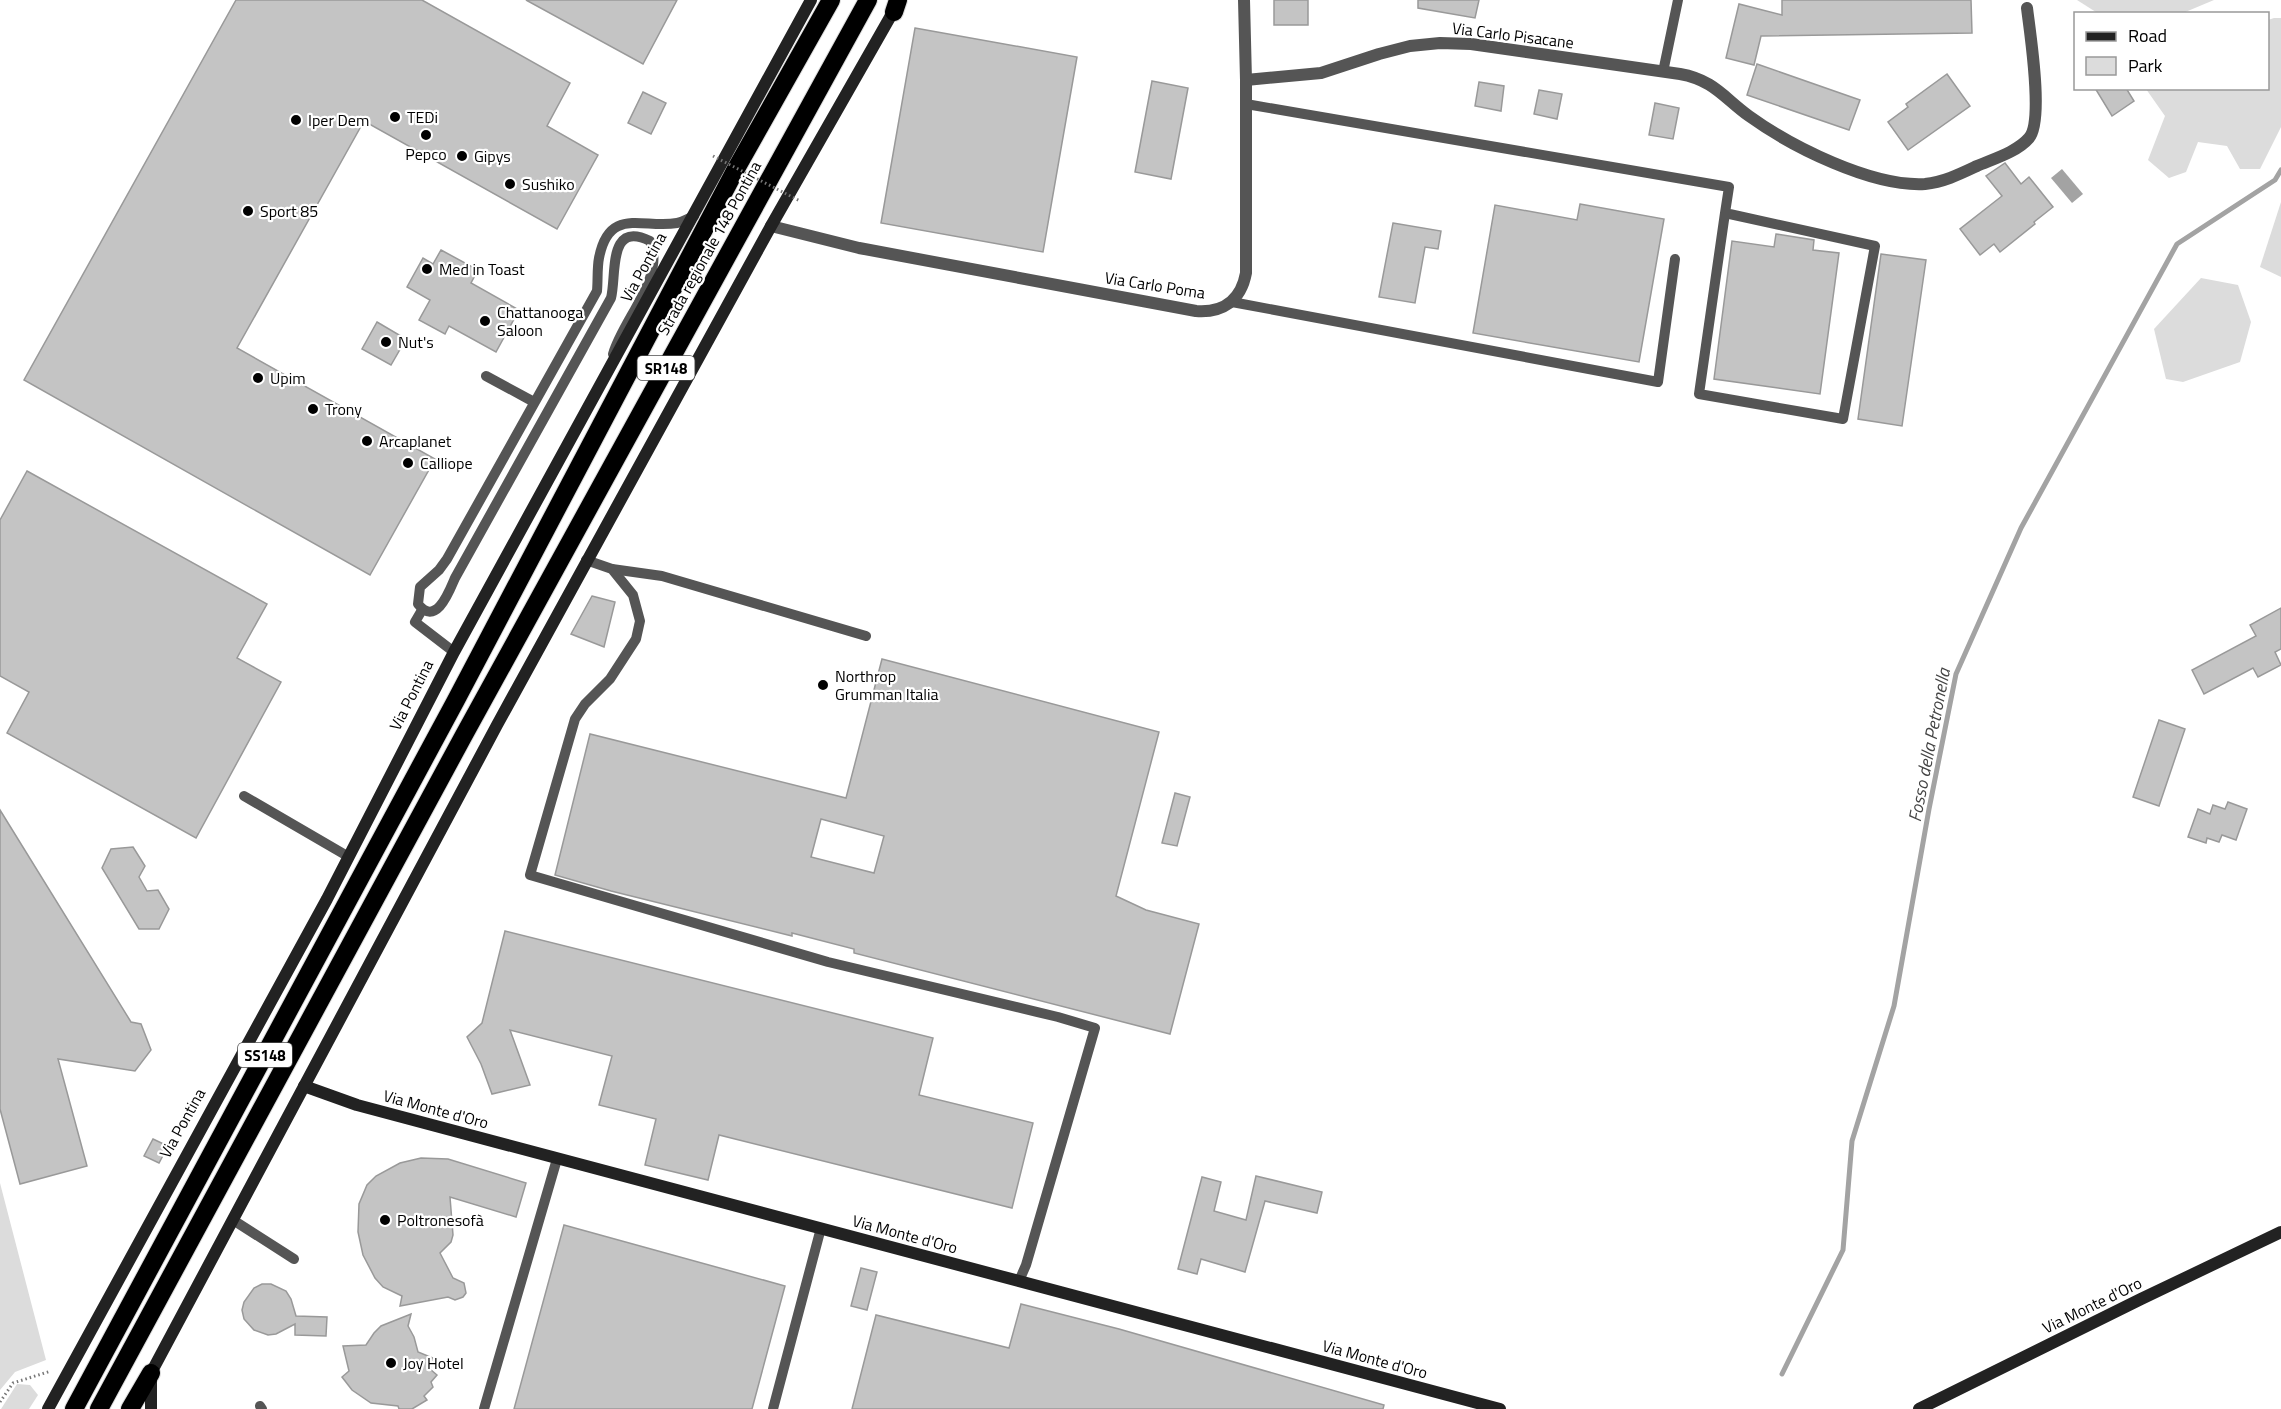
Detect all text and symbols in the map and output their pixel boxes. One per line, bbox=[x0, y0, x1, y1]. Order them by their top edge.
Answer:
legend bbox=[2074, 12, 2269, 90]
street label: Via Carlo Pisacane bbox=[1451, 16, 1575, 54]
text: Road bbox=[2128, 22, 2167, 49]
text: Park bbox=[2128, 52, 2163, 79]
place label: TEDi bbox=[407, 105, 438, 129]
place label: Iper Dem bbox=[308, 108, 369, 132]
marker: TEDi bbox=[388, 110, 402, 124]
marker: Iper Dem bbox=[289, 113, 303, 127]
marker: Pepco bbox=[419, 128, 433, 142]
place label: Pepco bbox=[405, 142, 447, 166]
place label: Gipys bbox=[474, 144, 511, 168]
marker: Gipys bbox=[455, 149, 469, 163]
street label: Strada regionale 148 Pontina bbox=[651, 157, 767, 339]
place label: Sushiko bbox=[522, 172, 575, 196]
marker: Sushiko bbox=[503, 177, 517, 191]
place label: Sport 85 bbox=[260, 199, 318, 223]
marker: Sport 85 bbox=[241, 204, 255, 218]
street label: Via Pontina bbox=[614, 228, 672, 306]
place label: Med in Toast bbox=[439, 257, 525, 281]
marker: Med in Toast bbox=[420, 262, 434, 276]
street label: Via Carlo Poma bbox=[1103, 265, 1207, 305]
place label: Chattanooga Saloon bbox=[497, 300, 583, 342]
marker: Chattanooga Saloon bbox=[478, 314, 492, 328]
place label: Nut's bbox=[398, 330, 434, 354]
marker: Nut's bbox=[379, 335, 393, 349]
road number: SR148 bbox=[638, 356, 694, 380]
place label: Upim bbox=[270, 366, 306, 390]
marker: Upim bbox=[251, 371, 265, 385]
place label: Trony bbox=[325, 397, 362, 421]
marker: Trony bbox=[306, 402, 320, 416]
place label: Arcaplanet bbox=[379, 429, 452, 453]
marker: Arcaplanet bbox=[360, 434, 374, 448]
place label: Calliope bbox=[420, 451, 473, 475]
marker: Calliope bbox=[401, 456, 415, 470]
street label: Via Pontina bbox=[383, 655, 439, 735]
place label: Northrop Grumman Italia bbox=[835, 664, 939, 706]
water label: Fosso della Petronella bbox=[1901, 665, 1957, 824]
marker: Northrop Grumman Italia bbox=[816, 678, 830, 692]
road number: SS148 bbox=[238, 1043, 292, 1067]
street label: Via Monte d'Oro bbox=[381, 1083, 491, 1135]
street label: Via Pontina bbox=[153, 1084, 211, 1162]
place label: Poltronesofà bbox=[397, 1208, 484, 1232]
street label: Via Monte d'Oro bbox=[850, 1208, 960, 1260]
marker: Poltronesofà bbox=[378, 1213, 392, 1227]
street label: Via Monte d'Oro bbox=[2038, 1271, 2146, 1339]
street label: Via Monte d'Oro bbox=[1320, 1333, 1430, 1385]
place label: Joy Hotel bbox=[403, 1351, 464, 1375]
marker: Joy Hotel bbox=[384, 1356, 398, 1370]

